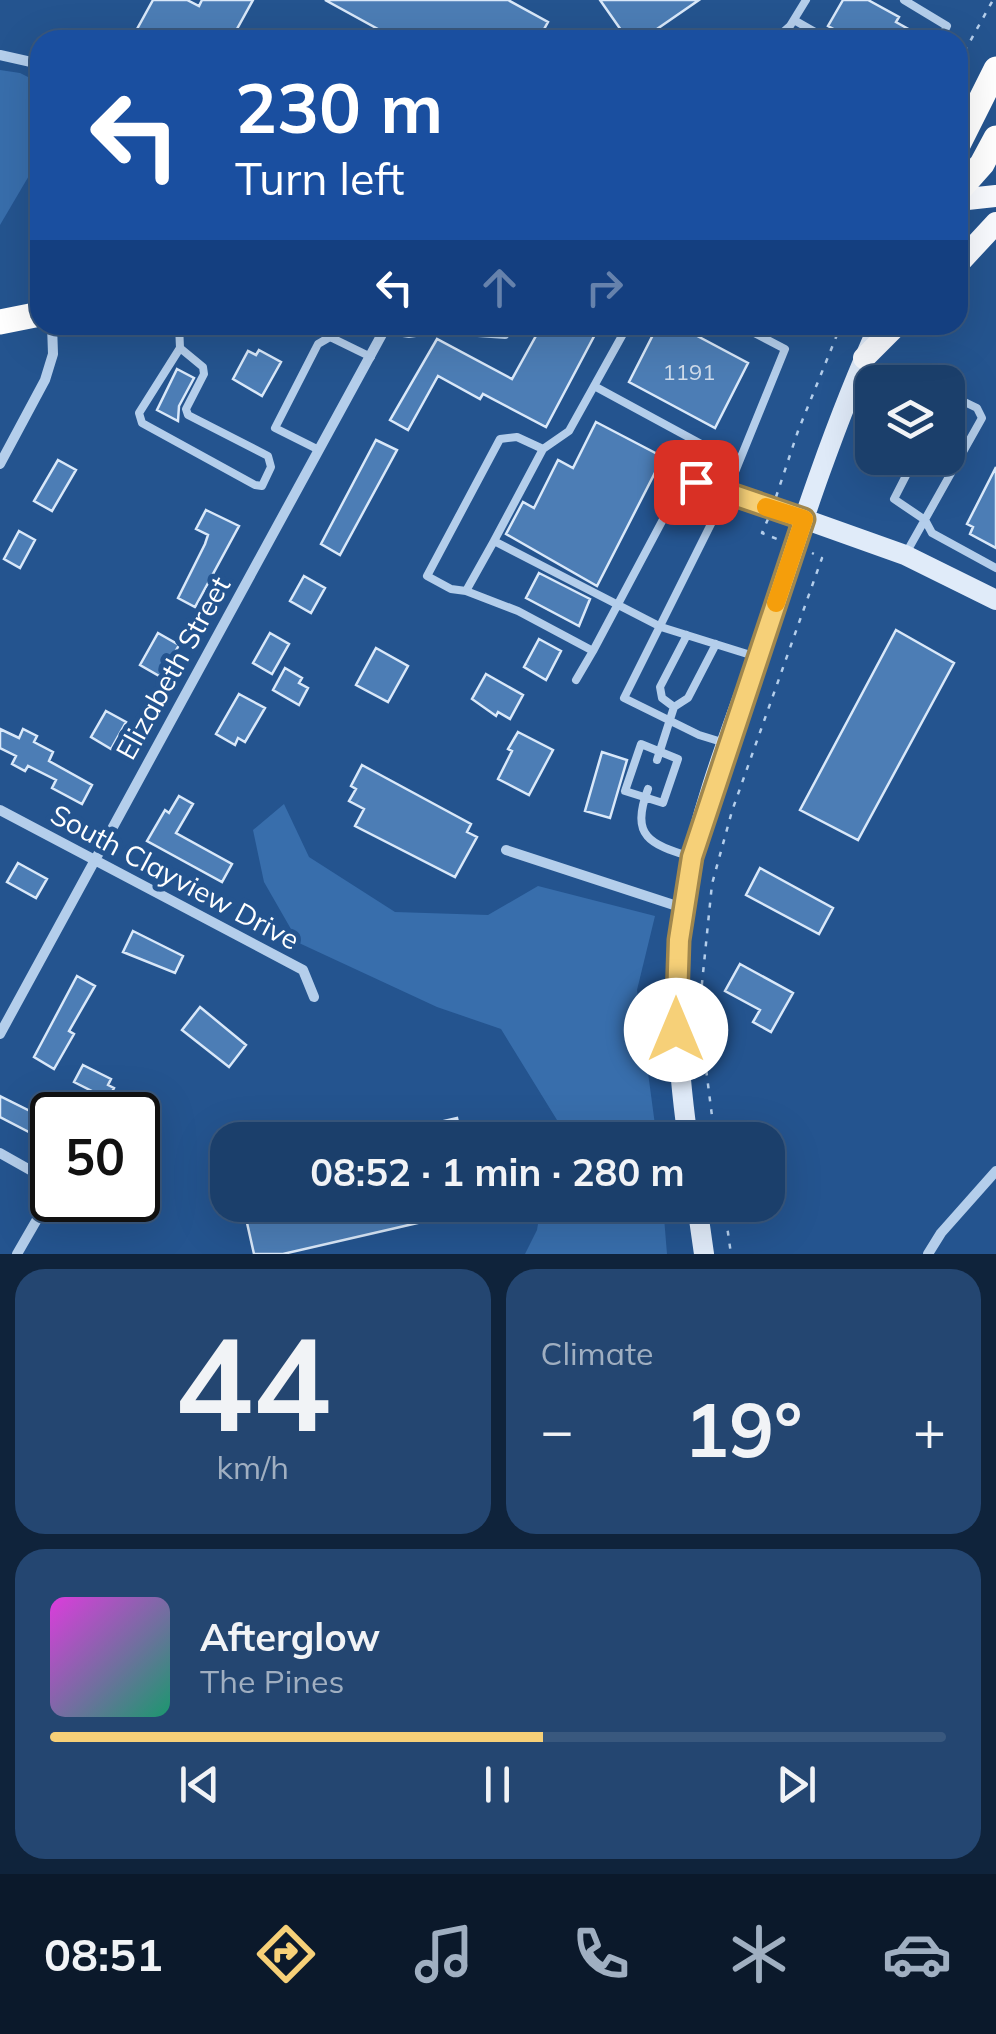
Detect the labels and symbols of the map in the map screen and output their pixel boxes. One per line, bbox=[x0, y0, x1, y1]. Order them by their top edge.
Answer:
house number: 1191 bbox=[663, 358, 715, 386]
pin bbox=[654, 440, 739, 525]
street label: Elizabeth Street bbox=[108, 570, 237, 765]
street label: South Clayview Drive bbox=[45, 796, 306, 957]
position arrow bbox=[624, 978, 728, 1082]
speed limit sign: 50 bbox=[30, 1092, 160, 1222]

